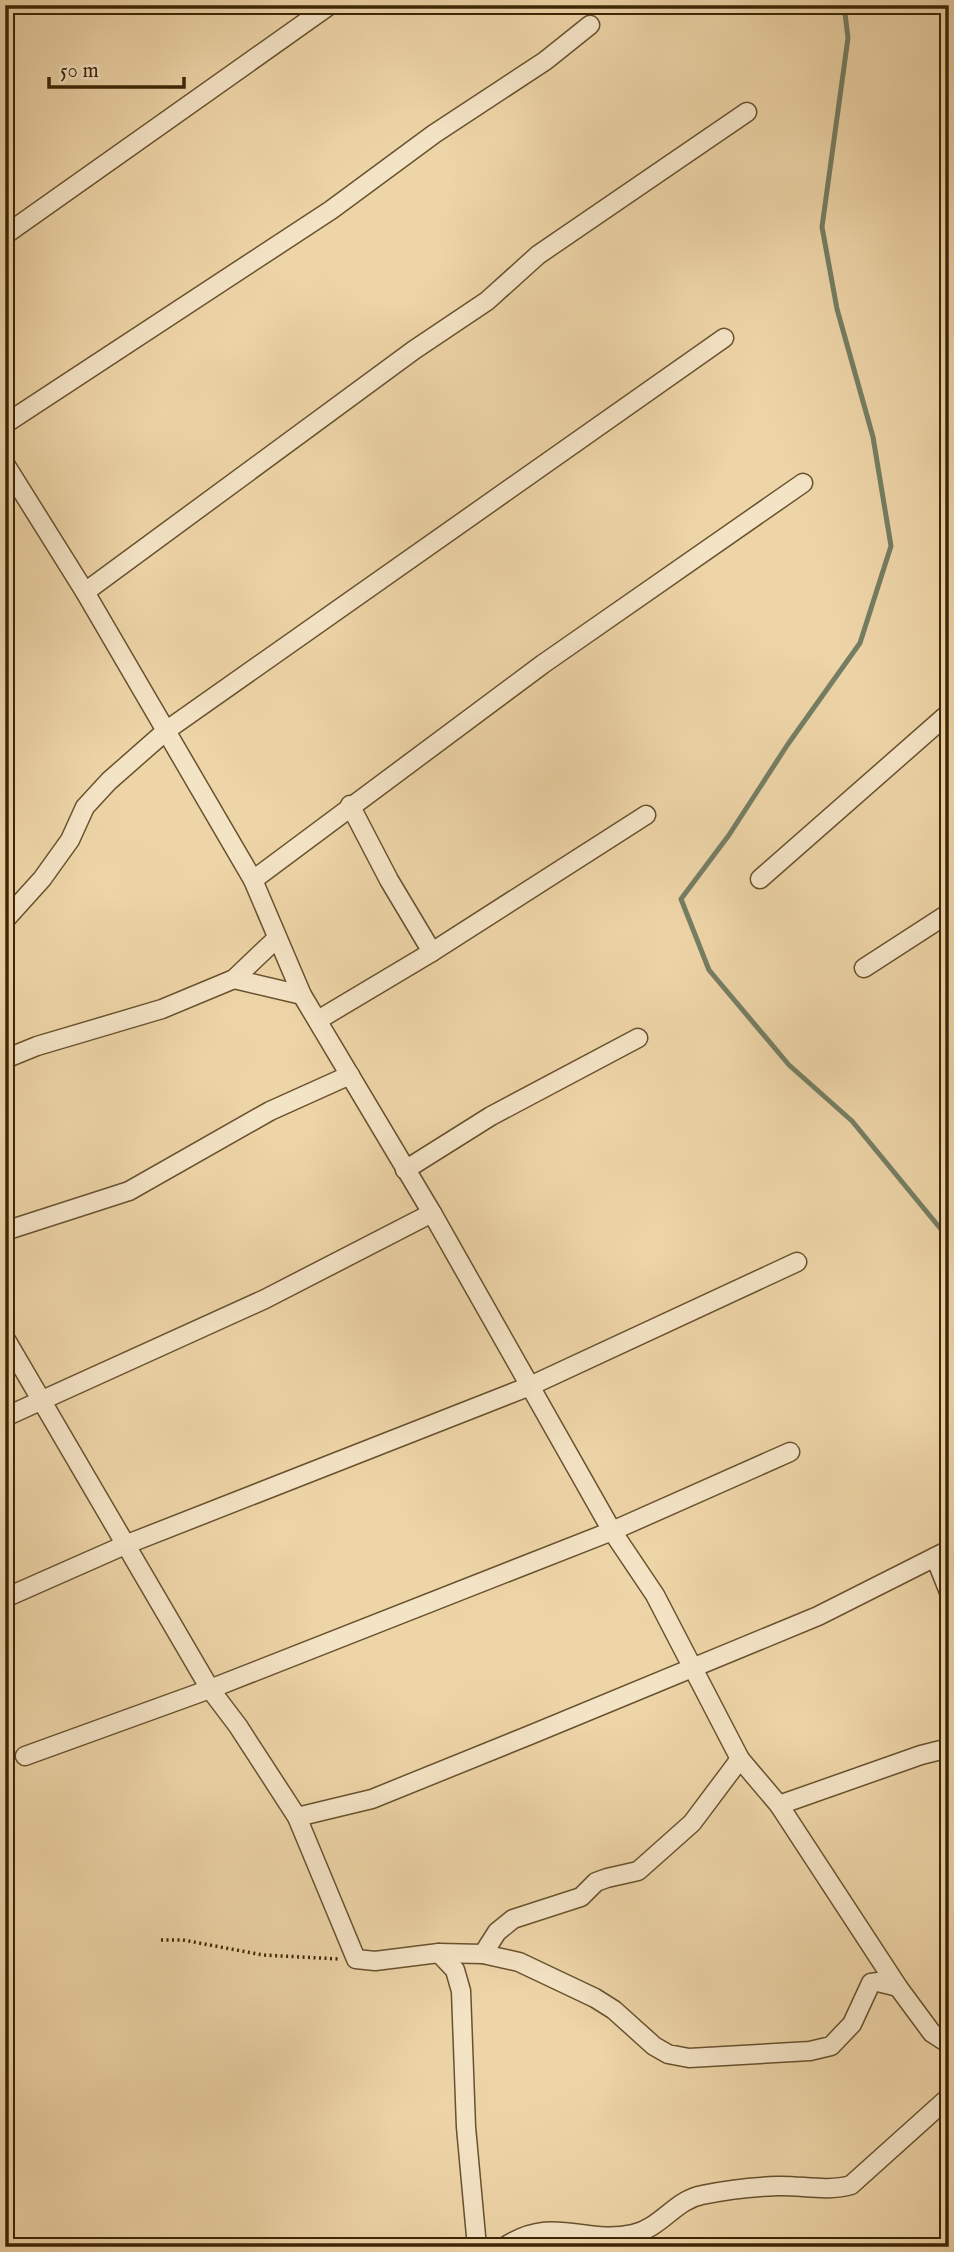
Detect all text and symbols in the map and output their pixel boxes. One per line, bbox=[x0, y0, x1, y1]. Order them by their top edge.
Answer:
scale bar bbox=[49, 46, 184, 90]
text: 50 m bbox=[60, 58, 99, 85]

